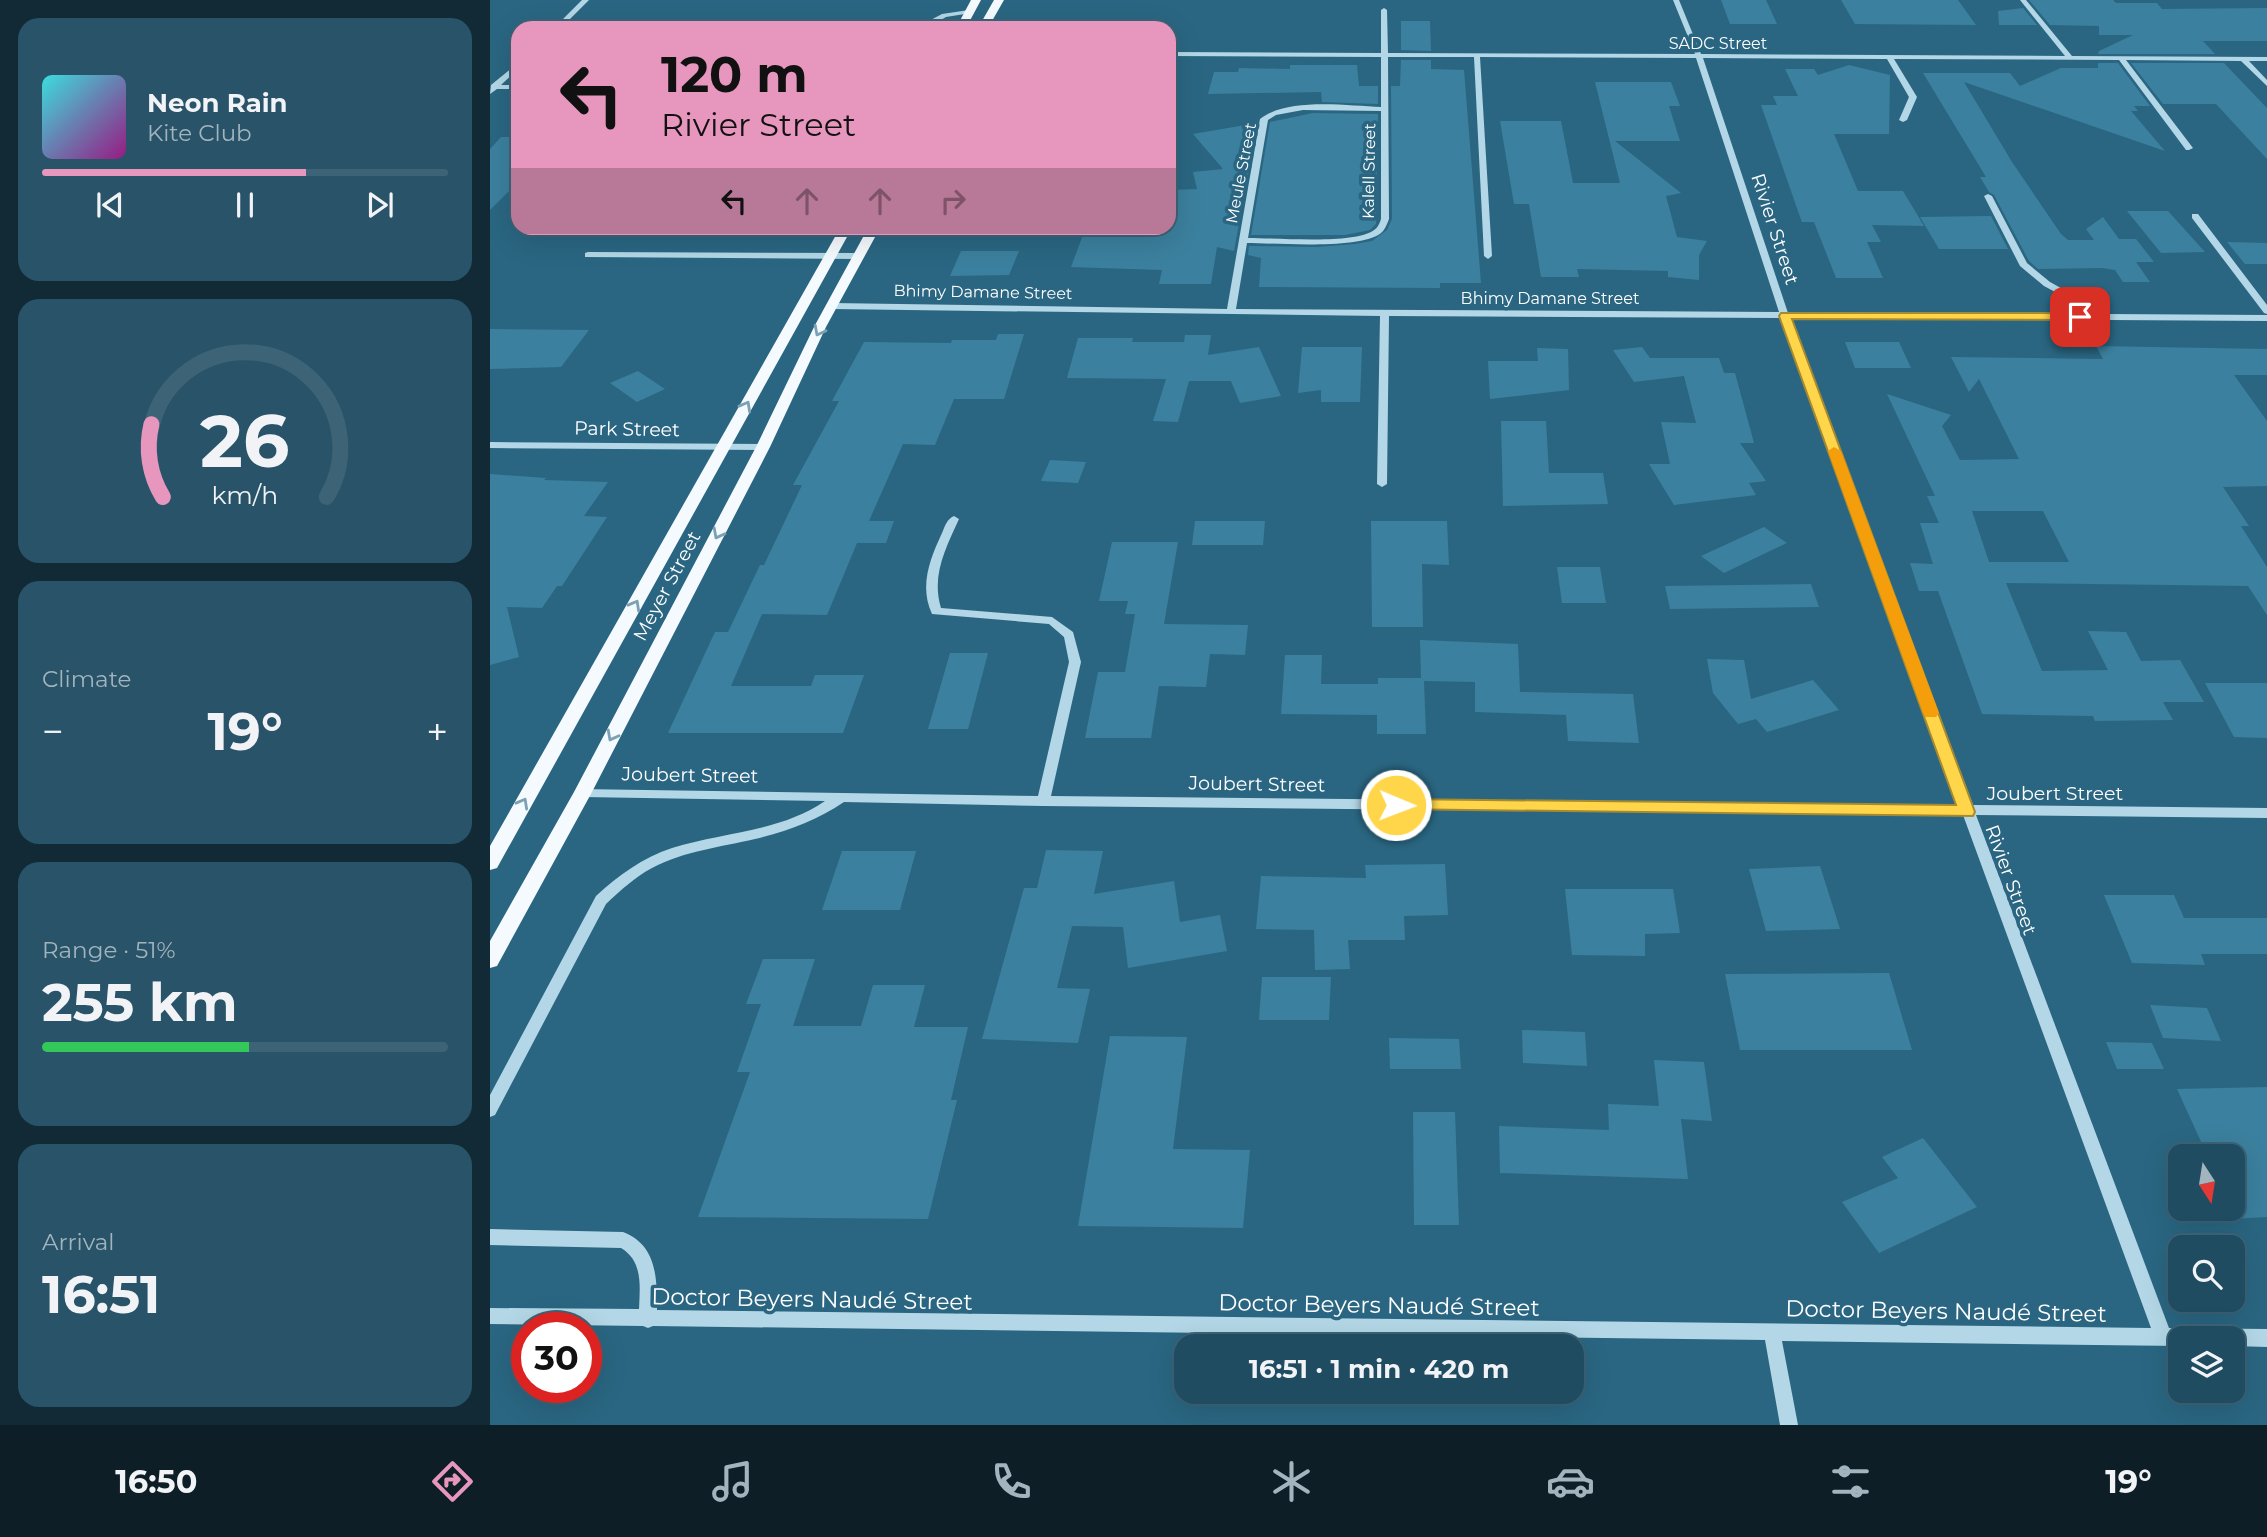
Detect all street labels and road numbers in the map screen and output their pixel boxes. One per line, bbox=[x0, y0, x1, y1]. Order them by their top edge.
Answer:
street label: SADC Street bbox=[1669, 34, 1768, 53]
street label: Meule Street bbox=[1222, 121, 1260, 225]
street label: Kalell Street bbox=[1359, 122, 1379, 219]
street label: Rivier Street bbox=[1746, 170, 1804, 288]
street label: Bhimy Damane Street bbox=[893, 281, 1073, 303]
street label: Bhimy Damane Street bbox=[1461, 289, 1640, 308]
street label: Park Street bbox=[574, 417, 680, 441]
street label: Meyer Street bbox=[628, 527, 706, 645]
street label: Joubert Street bbox=[621, 762, 759, 788]
street label: Joubert Street bbox=[1188, 771, 1326, 797]
street label: Joubert Street bbox=[1986, 782, 2124, 805]
street label: Rivier Street bbox=[1980, 822, 2042, 939]
street label: Doctor Beyers Naudé Street bbox=[651, 1282, 973, 1316]
street label: Doctor Beyers Naudé Street bbox=[1218, 1288, 1540, 1322]
street label: Doctor Beyers Naudé Street bbox=[1785, 1294, 2107, 1328]

